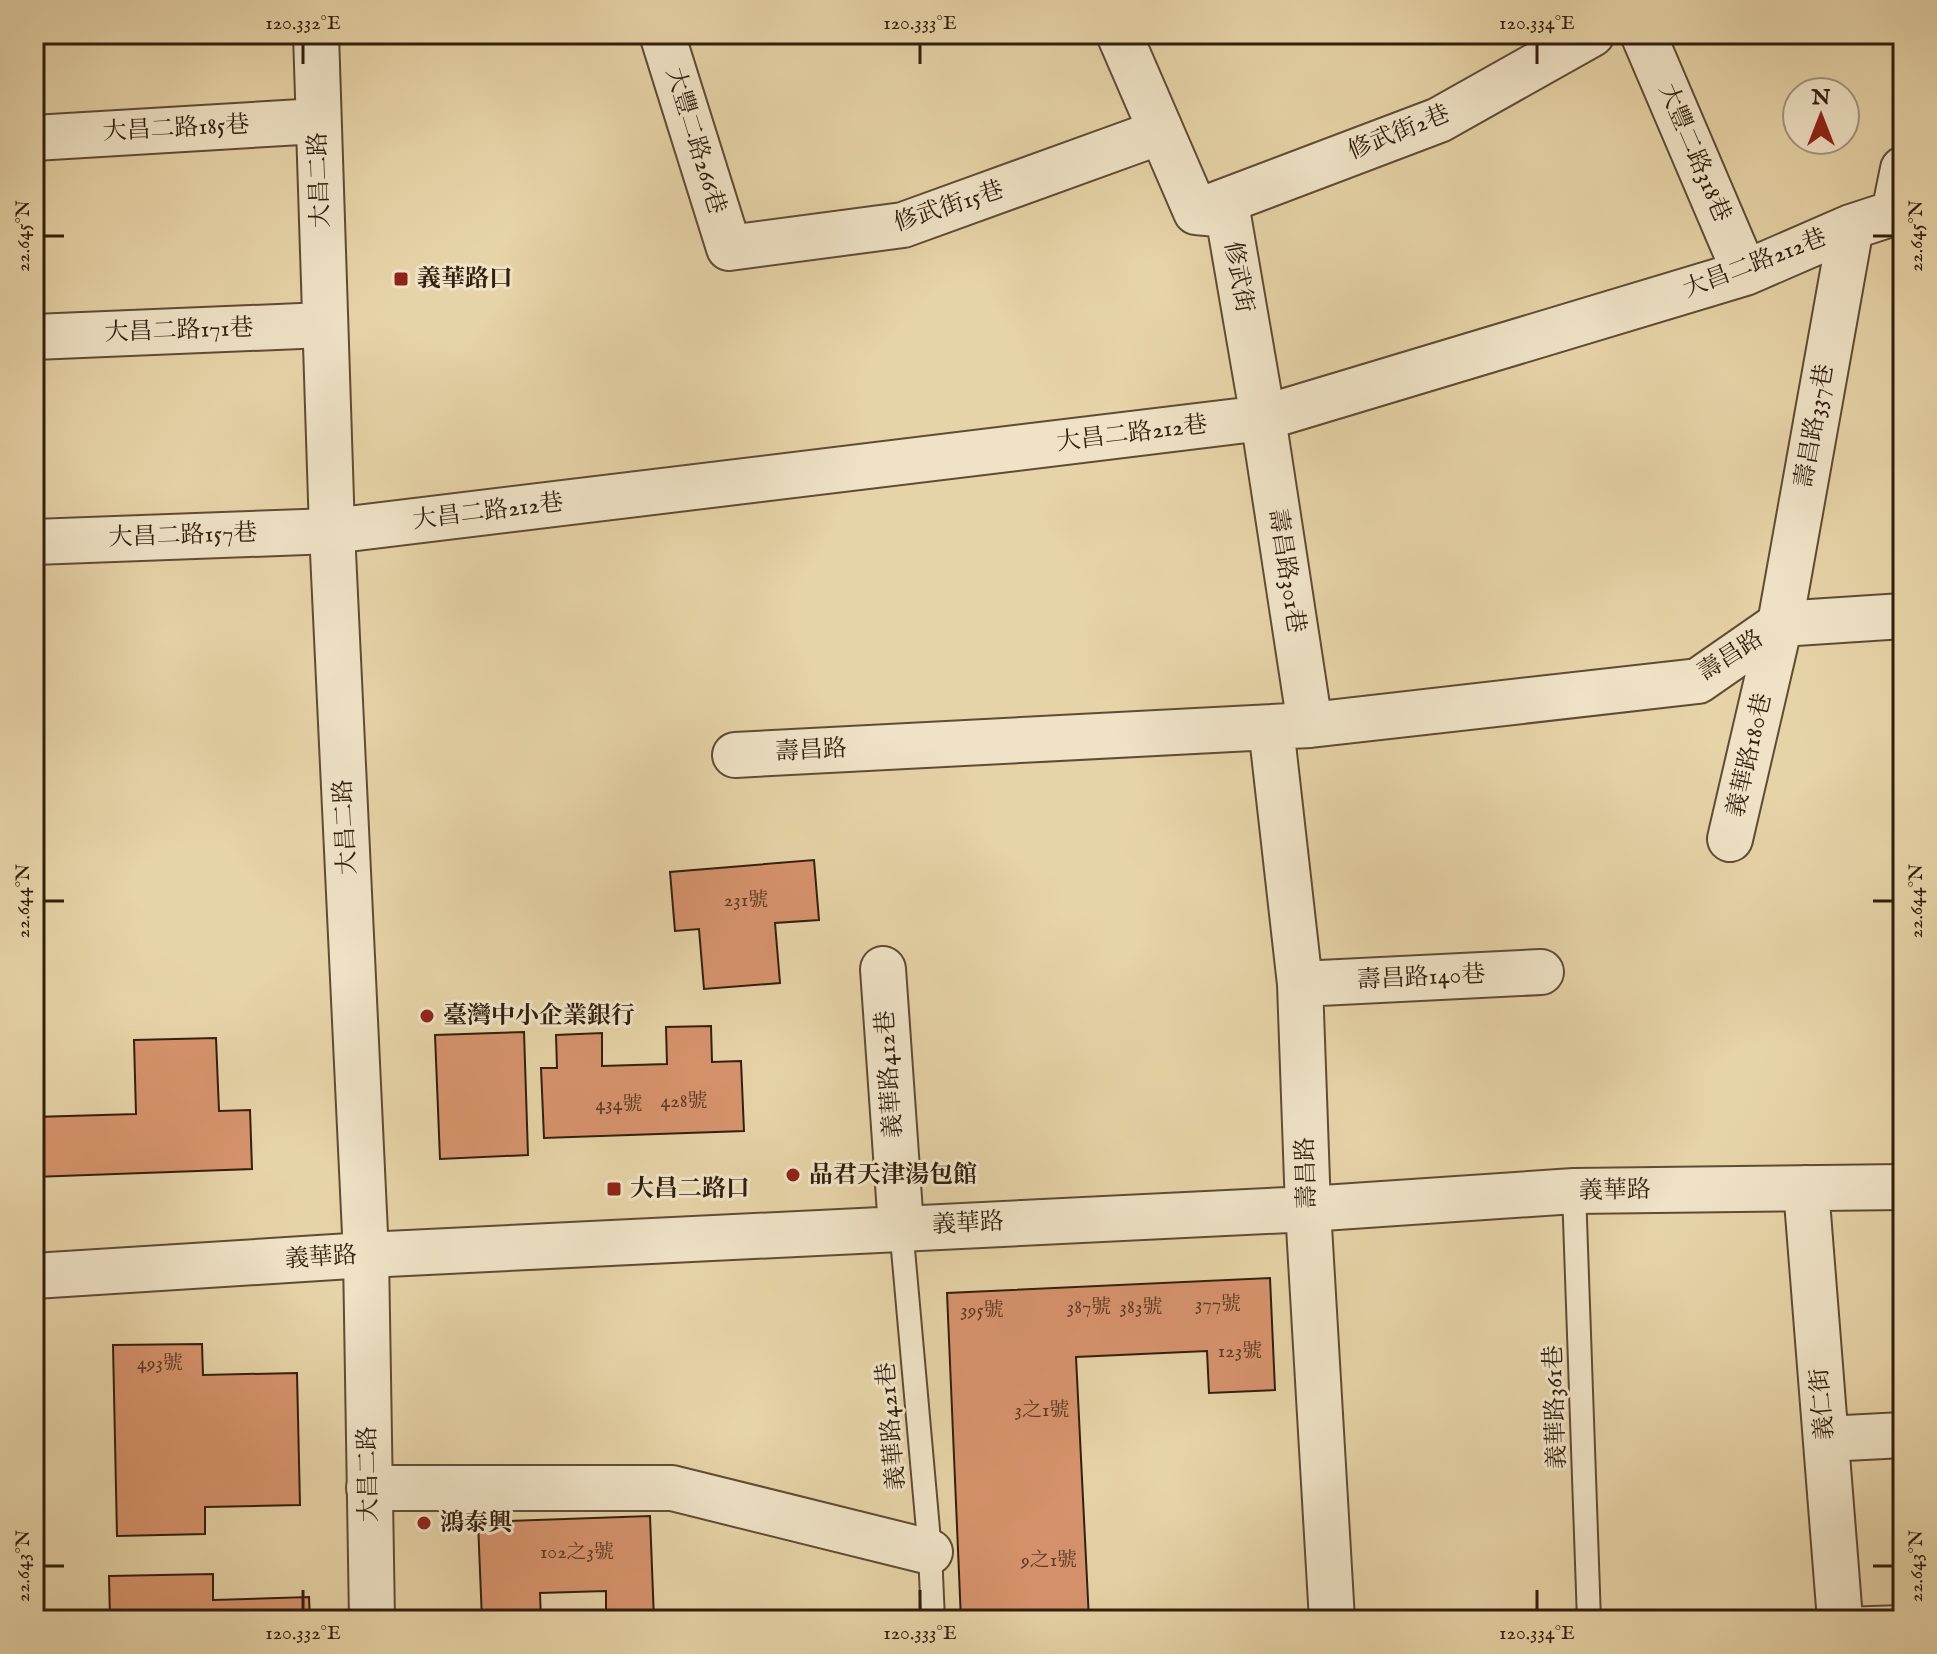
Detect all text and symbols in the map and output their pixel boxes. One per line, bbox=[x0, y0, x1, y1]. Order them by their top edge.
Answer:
text: 120.332°E bbox=[265, 11, 341, 36]
text: 120.333°E bbox=[883, 11, 957, 36]
text: 120.334°E bbox=[1499, 11, 1575, 36]
street label: 大豐二路266巷 bbox=[658, 64, 732, 218]
north arrow bbox=[1781, 76, 1861, 156]
street label: 大豐二路318巷 bbox=[1651, 79, 1737, 227]
text: N bbox=[1810, 84, 1831, 112]
street label: 修武街2巷 bbox=[1343, 99, 1455, 167]
street label: 大昌二路185巷 bbox=[102, 110, 250, 148]
street label: 大昌二路 bbox=[303, 131, 337, 229]
street label: 修武街15巷 bbox=[890, 175, 1008, 239]
text: 22.645°N bbox=[11, 200, 36, 272]
text: 22.645°N bbox=[1904, 200, 1929, 272]
street label: 大昌二路212巷 bbox=[1679, 222, 1831, 306]
street label: 修武街 bbox=[1216, 239, 1260, 315]
place label: 義華路口 bbox=[417, 264, 513, 295]
marker: 義華路口 bbox=[392, 270, 410, 288]
street label: 大昌二路171巷 bbox=[104, 313, 254, 349]
street label: 壽昌路337巷 bbox=[1789, 362, 1841, 490]
street label: 大昌二路212巷 bbox=[1055, 409, 1209, 459]
street label: 大昌二路212巷 bbox=[411, 487, 565, 537]
street label: 壽昌路301巷 bbox=[1261, 507, 1311, 635]
street label: 大昌二路157巷 bbox=[108, 518, 258, 554]
street label: 壽昌路 bbox=[1692, 623, 1770, 689]
street label: 義華路180巷 bbox=[1721, 690, 1779, 820]
street label: 壽昌路 bbox=[774, 734, 848, 768]
street label: 大昌二路 bbox=[328, 778, 364, 876]
text: 22.644°N bbox=[11, 864, 36, 938]
text: 22.644°N bbox=[1904, 864, 1929, 938]
house number: 231號 bbox=[724, 888, 768, 913]
street label: 壽昌路140巷 bbox=[1356, 959, 1486, 997]
place label: 臺灣中小企業銀行 bbox=[443, 1001, 635, 1032]
marker: 臺灣中小企業銀行 bbox=[418, 1007, 436, 1025]
street label: 義華路412巷 bbox=[870, 1009, 910, 1139]
house number: 428號 bbox=[660, 1089, 708, 1114]
house number: 434號 bbox=[595, 1092, 643, 1117]
street label: 壽昌路 bbox=[1290, 1136, 1324, 1210]
place label: 品君天津湯包館 bbox=[809, 1160, 977, 1191]
marker: 品君天津湯包館 bbox=[784, 1166, 802, 1184]
place label: 大昌二路口 bbox=[630, 1174, 750, 1205]
street label: 義華路 bbox=[1579, 1175, 1651, 1207]
marker: 大昌二路口 bbox=[605, 1180, 623, 1198]
street label: 義華路 bbox=[931, 1207, 1005, 1241]
street label: 義華路 bbox=[284, 1240, 358, 1276]
house number: 377號 bbox=[1195, 1292, 1241, 1317]
house number: 387號 bbox=[1067, 1295, 1111, 1320]
house number: 383號 bbox=[1120, 1295, 1162, 1320]
house number: 395號 bbox=[960, 1298, 1004, 1323]
house number: 123號 bbox=[1218, 1339, 1262, 1364]
street label: 義華路361巷 bbox=[1538, 1345, 1574, 1469]
house number: 493號 bbox=[137, 1351, 183, 1376]
street label: 義華路421巷 bbox=[871, 1361, 913, 1491]
street label: 義仁街 bbox=[1804, 1367, 1842, 1441]
house number: 3之1號 bbox=[1015, 1398, 1069, 1423]
street label: 大昌二路 bbox=[353, 1426, 385, 1522]
place label: 鴻泰興 bbox=[440, 1508, 512, 1539]
marker: 鴻泰興 bbox=[415, 1514, 433, 1532]
text: 22.643°N bbox=[11, 1530, 36, 1602]
text: 22.643°N bbox=[1904, 1530, 1929, 1602]
house number: 102之3號 bbox=[540, 1540, 614, 1565]
house number: 9之1號 bbox=[1020, 1548, 1077, 1573]
text: 120.332°E bbox=[265, 1621, 341, 1646]
text: 120.333°E bbox=[883, 1621, 957, 1646]
text: 120.334°E bbox=[1499, 1621, 1575, 1646]

